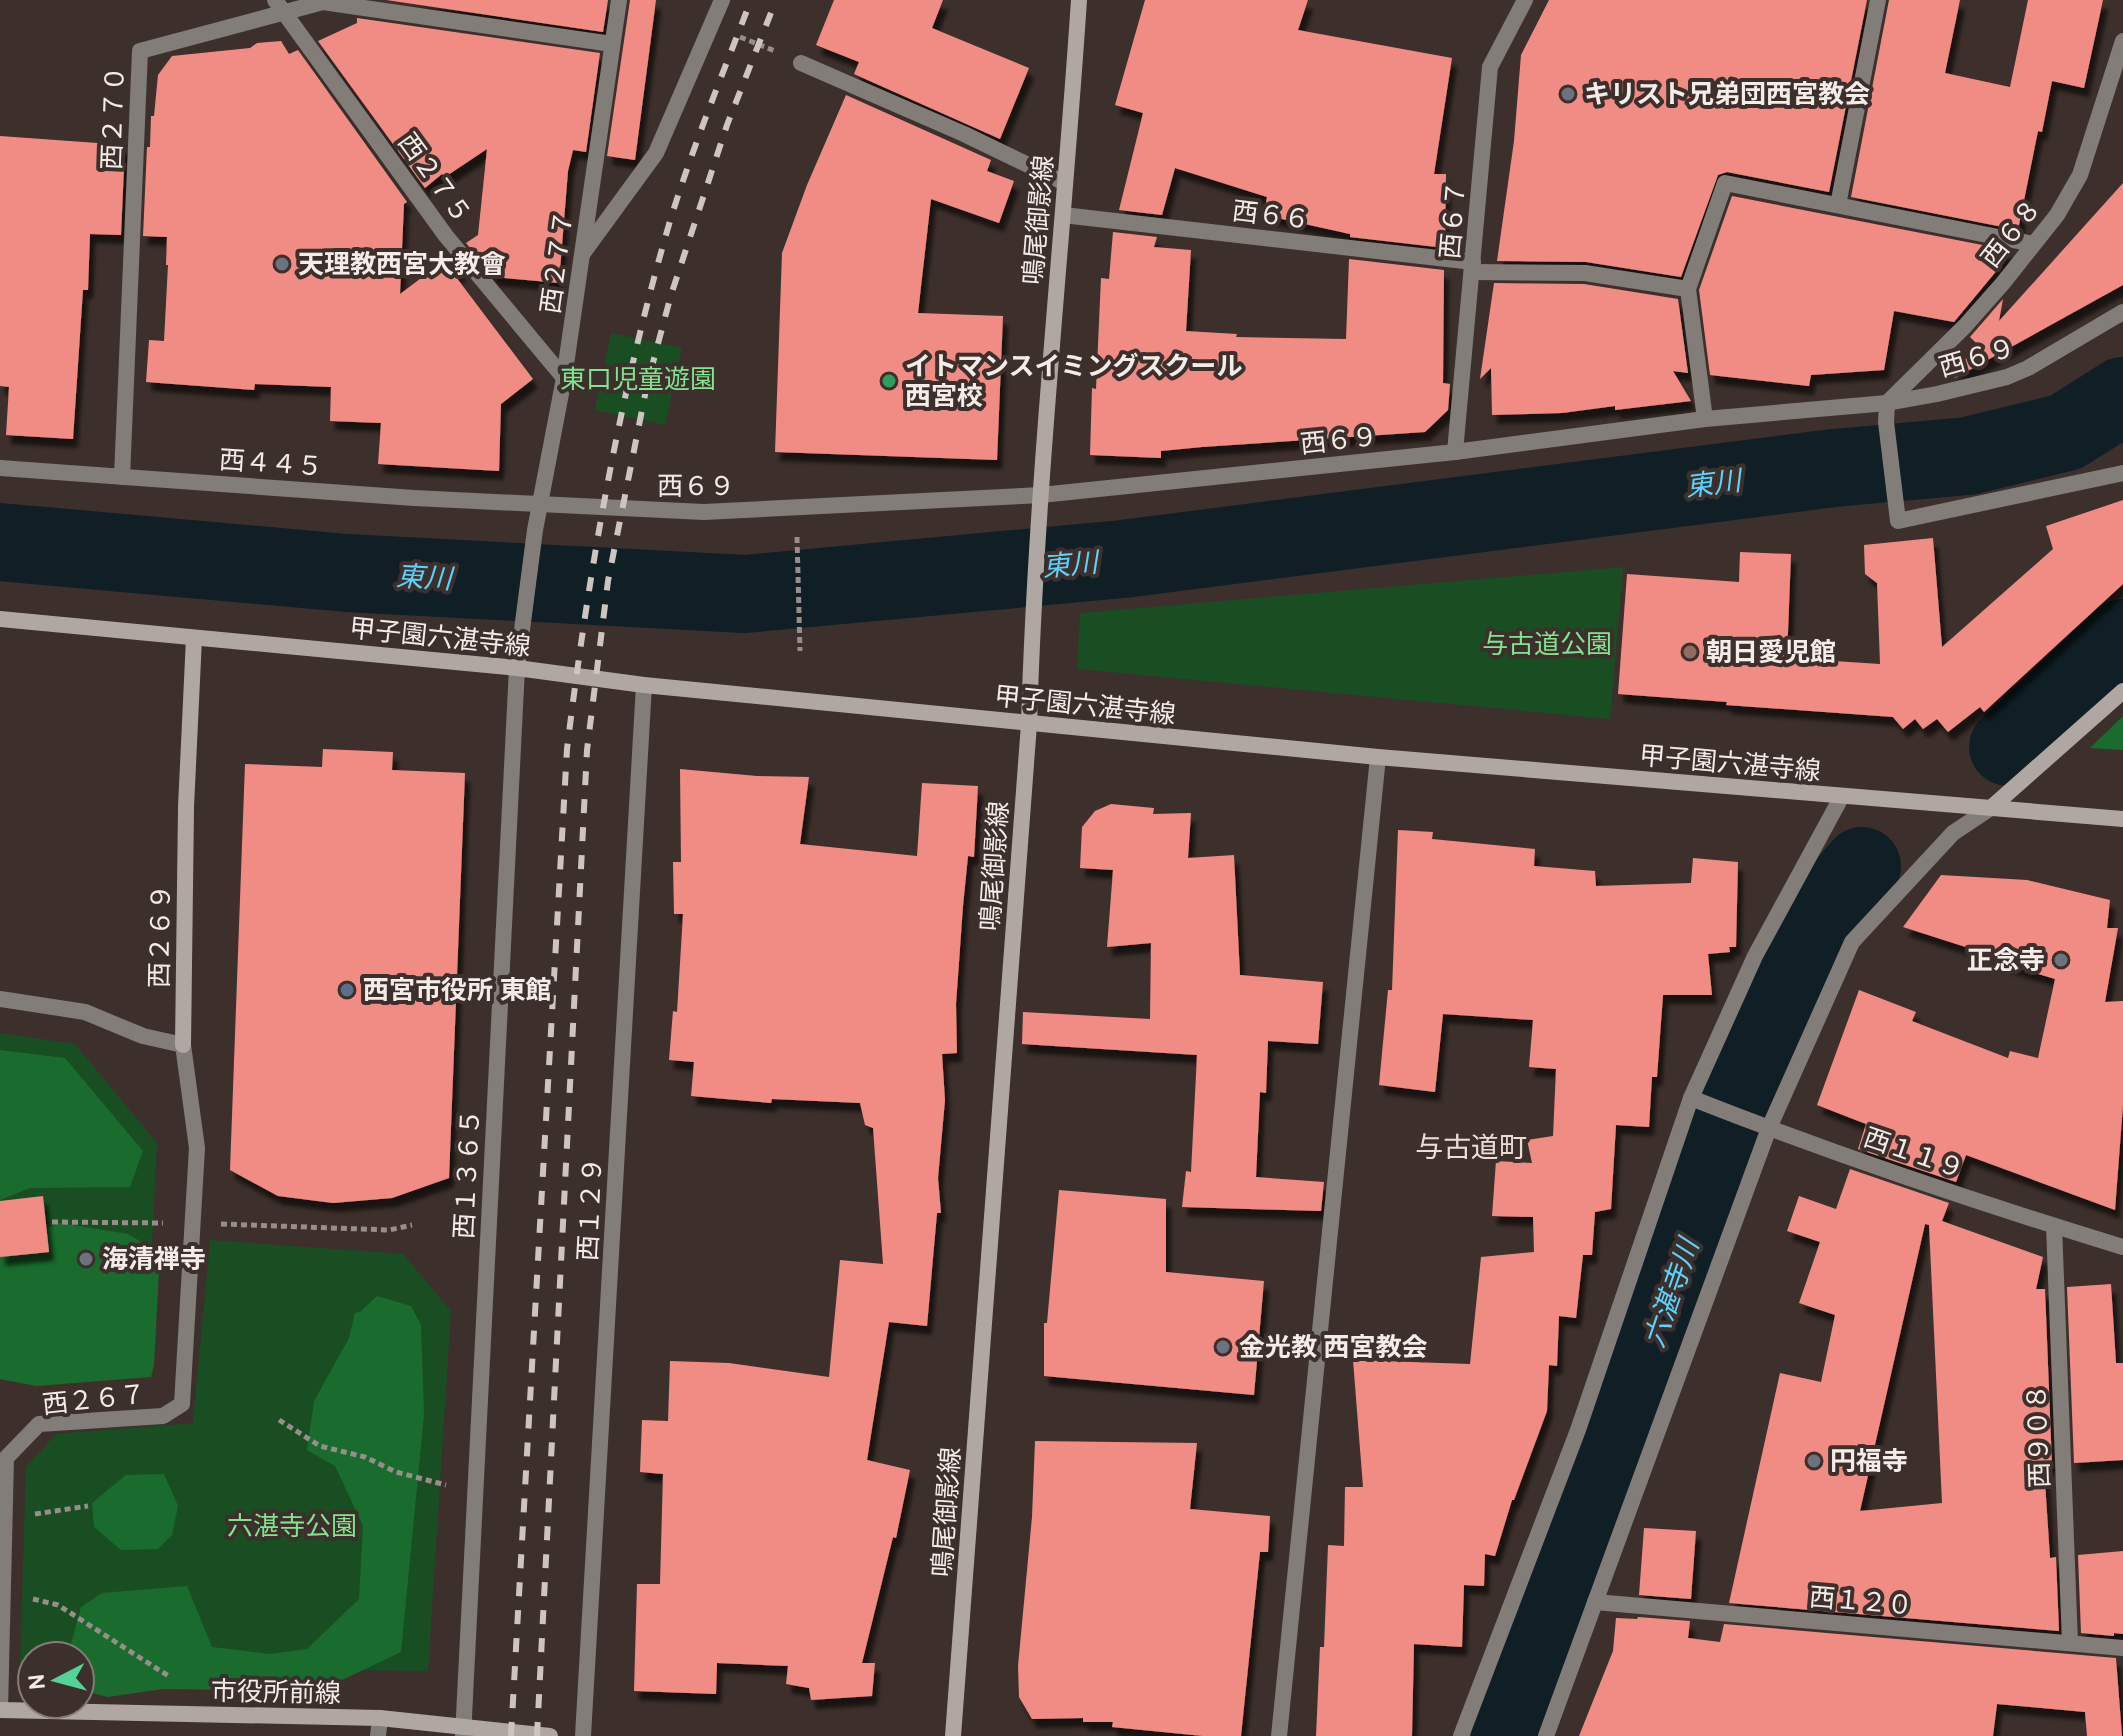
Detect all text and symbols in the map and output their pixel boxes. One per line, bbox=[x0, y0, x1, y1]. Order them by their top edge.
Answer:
street label: 西２７０ bbox=[97, 66, 134, 171]
place label: キリスト兄弟団西宮教会 bbox=[1584, 80, 1870, 113]
marker: キリスト兄弟団西宮教会 bbox=[1559, 85, 1577, 103]
street label: 西２７５ bbox=[389, 128, 477, 231]
street label: 鳴尾御影線 bbox=[1018, 154, 1063, 286]
street label: 西６７ bbox=[1436, 180, 1475, 261]
street label: 西６８ bbox=[1976, 194, 2050, 275]
street label: 西６６ bbox=[1230, 196, 1311, 239]
street label: 西２７７ bbox=[536, 209, 583, 316]
place label: 天理教西宮大教會 bbox=[298, 250, 506, 283]
marker: 天理教西宮大教會 bbox=[273, 255, 291, 273]
street label: 西６９ bbox=[1936, 333, 2020, 386]
place label: イトマンスイミングスクール 西宮校 bbox=[905, 352, 1242, 415]
park label: 東口児童遊園 bbox=[560, 365, 716, 398]
marker: イトマンスイミングスクール 西宮校 bbox=[880, 372, 898, 390]
street label: 西６９ bbox=[1299, 422, 1380, 463]
street label: 西４４５ bbox=[218, 445, 324, 486]
water label: 東川 bbox=[1683, 464, 1746, 507]
street label: 西６９ bbox=[657, 472, 735, 505]
water label: 東川 bbox=[1041, 546, 1103, 587]
water label: 東川 bbox=[395, 561, 456, 600]
street label: 甲子園六湛寺線 bbox=[348, 614, 532, 665]
park label: 与古道公園 bbox=[1482, 630, 1612, 663]
place label: 朝日愛児館 bbox=[1706, 638, 1836, 671]
marker: 朝日愛児館 bbox=[1681, 643, 1699, 661]
street label: 甲子園六湛寺線 bbox=[993, 682, 1177, 733]
street label: 甲子園六湛寺線 bbox=[1638, 741, 1822, 790]
street label: 鳴尾御影線 bbox=[975, 800, 1017, 932]
street label: 西２６９ bbox=[145, 884, 180, 988]
place label: 正念寺 bbox=[1967, 946, 2045, 979]
marker: 正念寺 bbox=[2052, 951, 2070, 969]
place label: 西宮市役所 東館 bbox=[363, 976, 552, 1009]
marker: 西宮市役所 東館 bbox=[338, 981, 356, 999]
street label: 西１３６５ bbox=[450, 1108, 489, 1240]
street label: 西１１９ bbox=[1859, 1123, 1968, 1188]
district label: 与古道町 bbox=[1415, 1132, 1527, 1168]
street label: 西１２９ bbox=[573, 1156, 612, 1262]
water label: 六湛寺川 bbox=[1639, 1232, 1710, 1353]
place label: 海清禅寺 bbox=[102, 1245, 206, 1278]
marker: 海清禅寺 bbox=[77, 1250, 95, 1268]
place label: 金光教 西宮教会 bbox=[1239, 1333, 1428, 1366]
marker: 金光教 西宮教会 bbox=[1214, 1338, 1232, 1356]
street label: 西２６７ bbox=[41, 1380, 148, 1423]
street label: 西９０８ bbox=[2022, 1383, 2059, 1488]
street label: 鳴尾御影線 bbox=[927, 1446, 969, 1578]
place label: 円福寺 bbox=[1830, 1447, 1908, 1480]
marker: 円福寺 bbox=[1805, 1452, 1823, 1470]
park label: 六湛寺公園 bbox=[227, 1512, 357, 1545]
street label: 西１２０ bbox=[1808, 1583, 1914, 1624]
north arrow bbox=[16, 1640, 96, 1720]
text: N bbox=[24, 1673, 53, 1691]
street label: 市役所前線 bbox=[211, 1677, 341, 1712]

